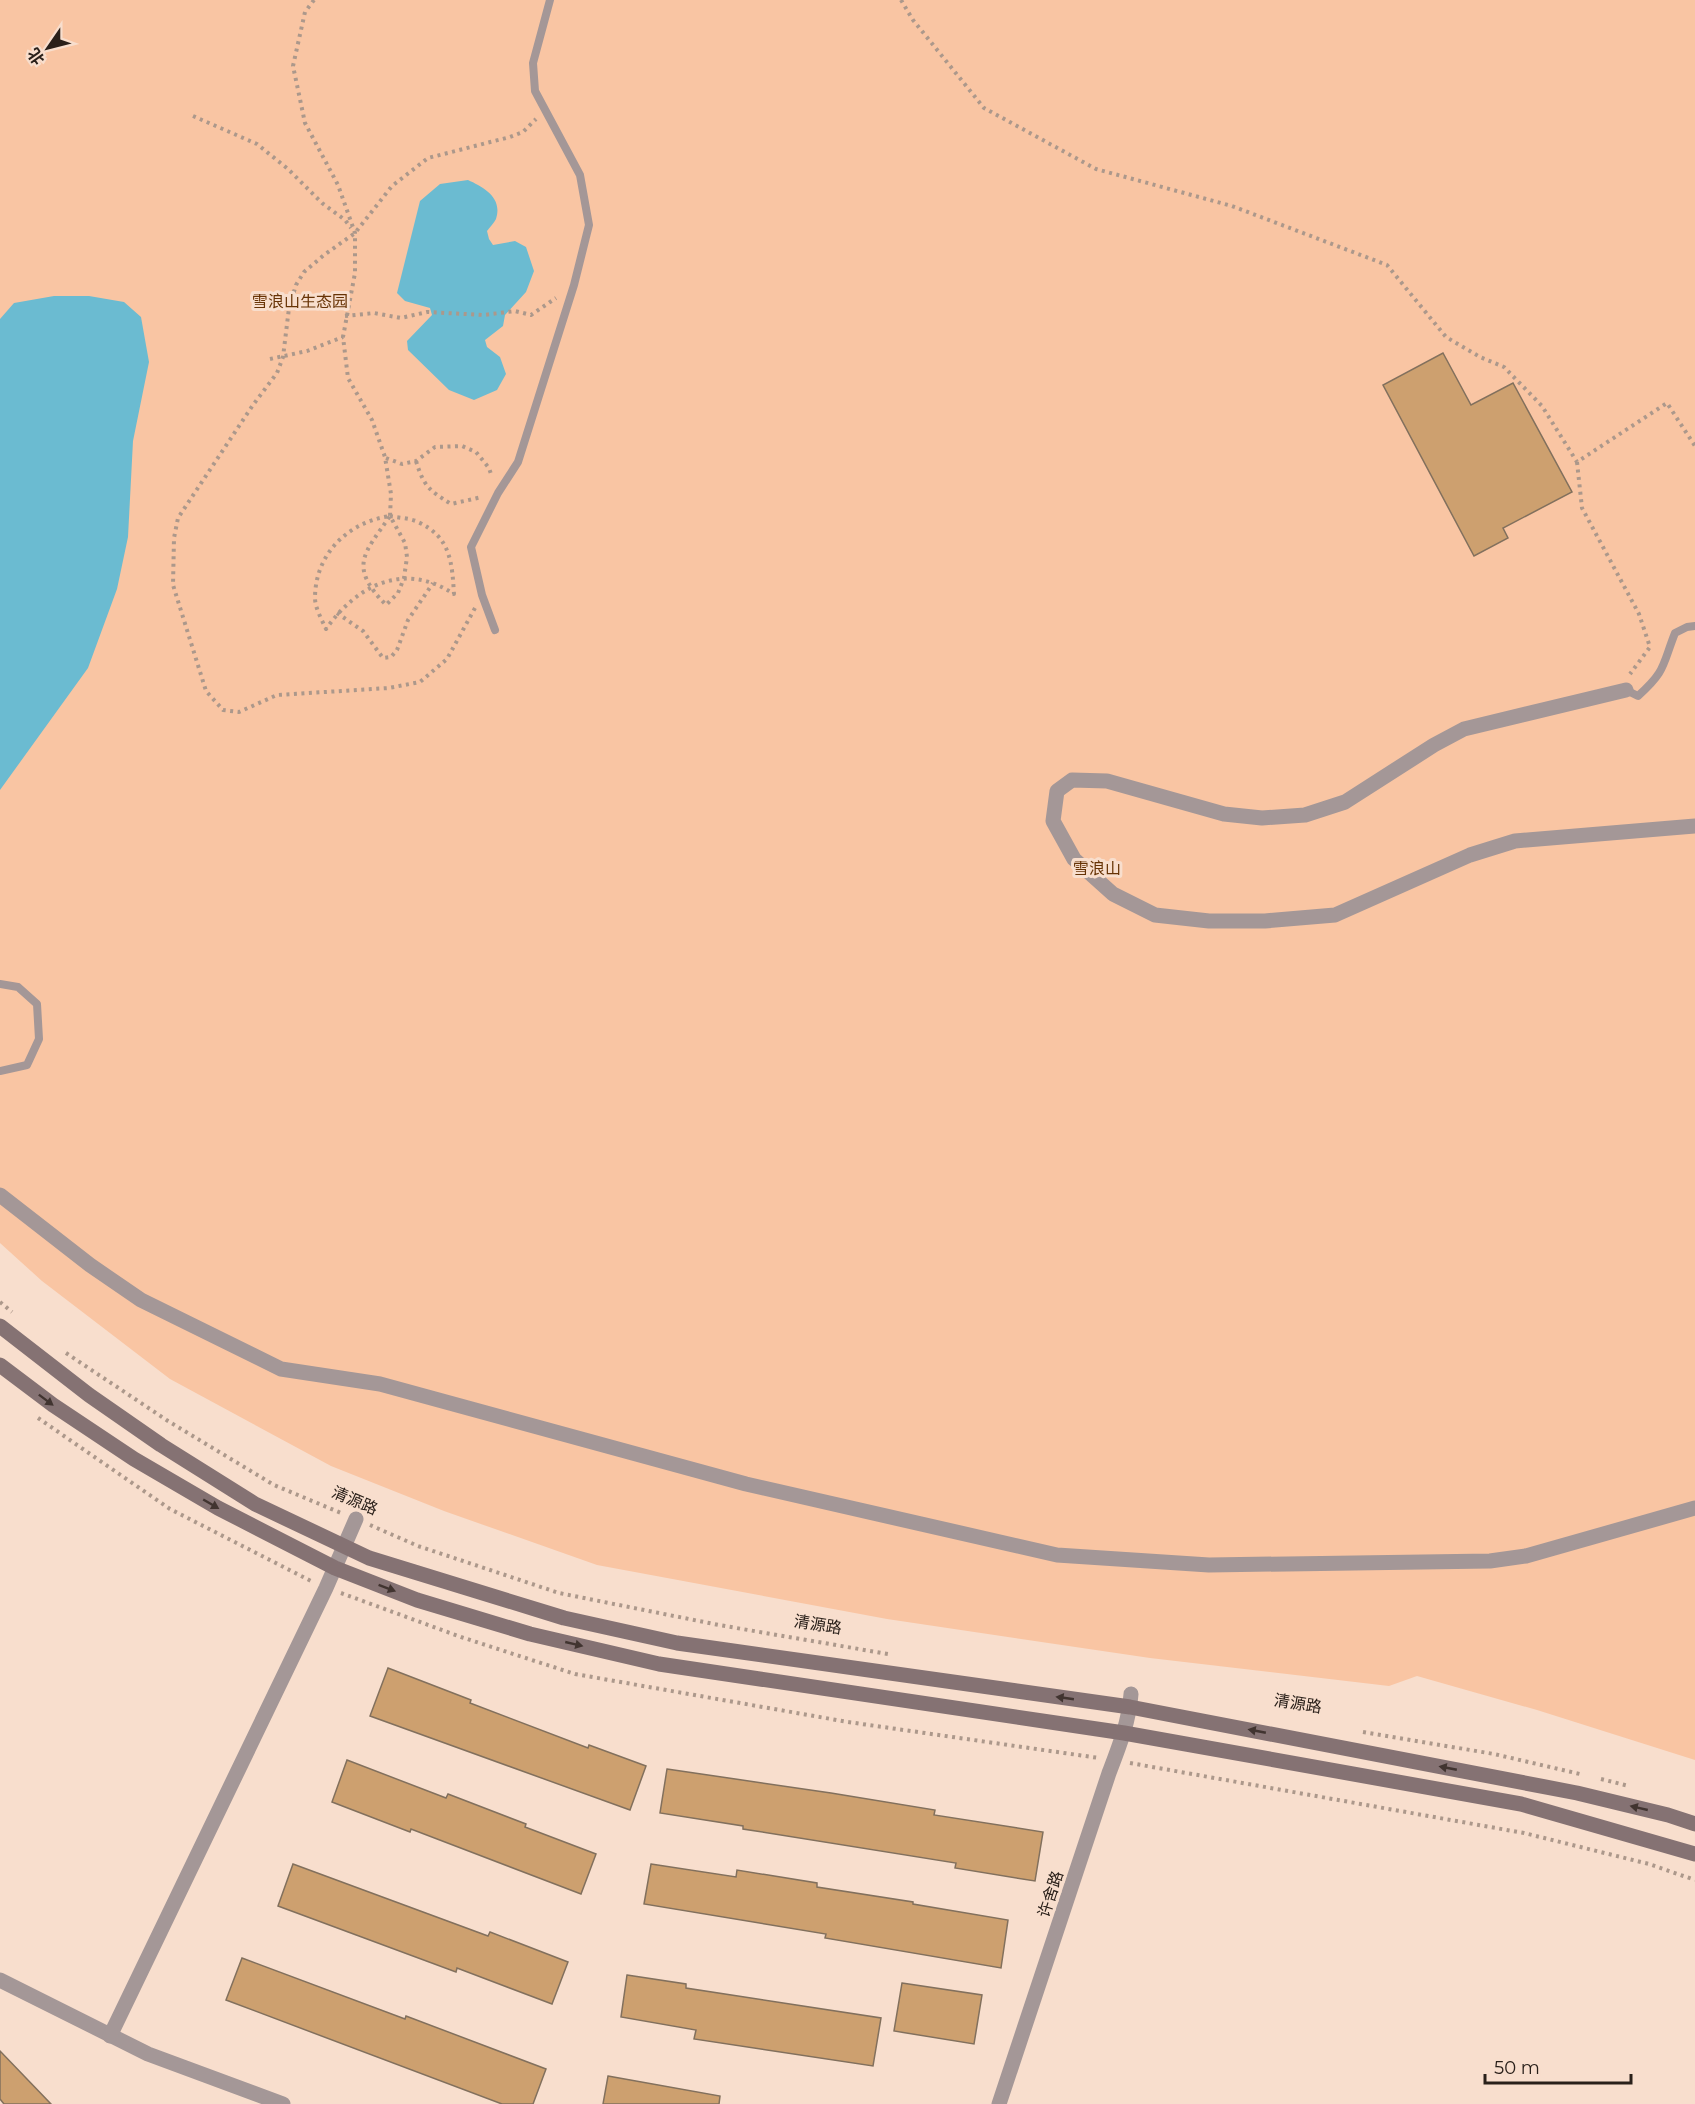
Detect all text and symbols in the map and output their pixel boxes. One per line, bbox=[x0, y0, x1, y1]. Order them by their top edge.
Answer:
north arrow bbox=[18, 18, 78, 78]
text: 北 bbox=[24, 44, 48, 68]
park label: 雪浪山生态园 bbox=[252, 292, 348, 311]
park label: 雪浪山 bbox=[1073, 859, 1121, 878]
one-way arrow bbox=[39, 1394, 54, 1406]
street label: 清源路 bbox=[329, 1482, 381, 1519]
one-way arrow bbox=[203, 1499, 220, 1509]
one-way arrow bbox=[378, 1584, 396, 1594]
street label: 清源路 bbox=[793, 1611, 843, 1638]
one-way arrow bbox=[564, 1640, 583, 1650]
street label: 清源路 bbox=[1273, 1690, 1323, 1717]
one-way arrow bbox=[1055, 1693, 1074, 1702]
one-way arrow bbox=[1247, 1726, 1266, 1735]
one-way arrow bbox=[1438, 1763, 1457, 1772]
one-way arrow bbox=[1630, 1802, 1648, 1812]
street label: 许舍路 bbox=[1034, 1868, 1067, 1920]
scale bar bbox=[1485, 2047, 1630, 2085]
text: 50 m bbox=[1494, 2057, 1540, 2079]

